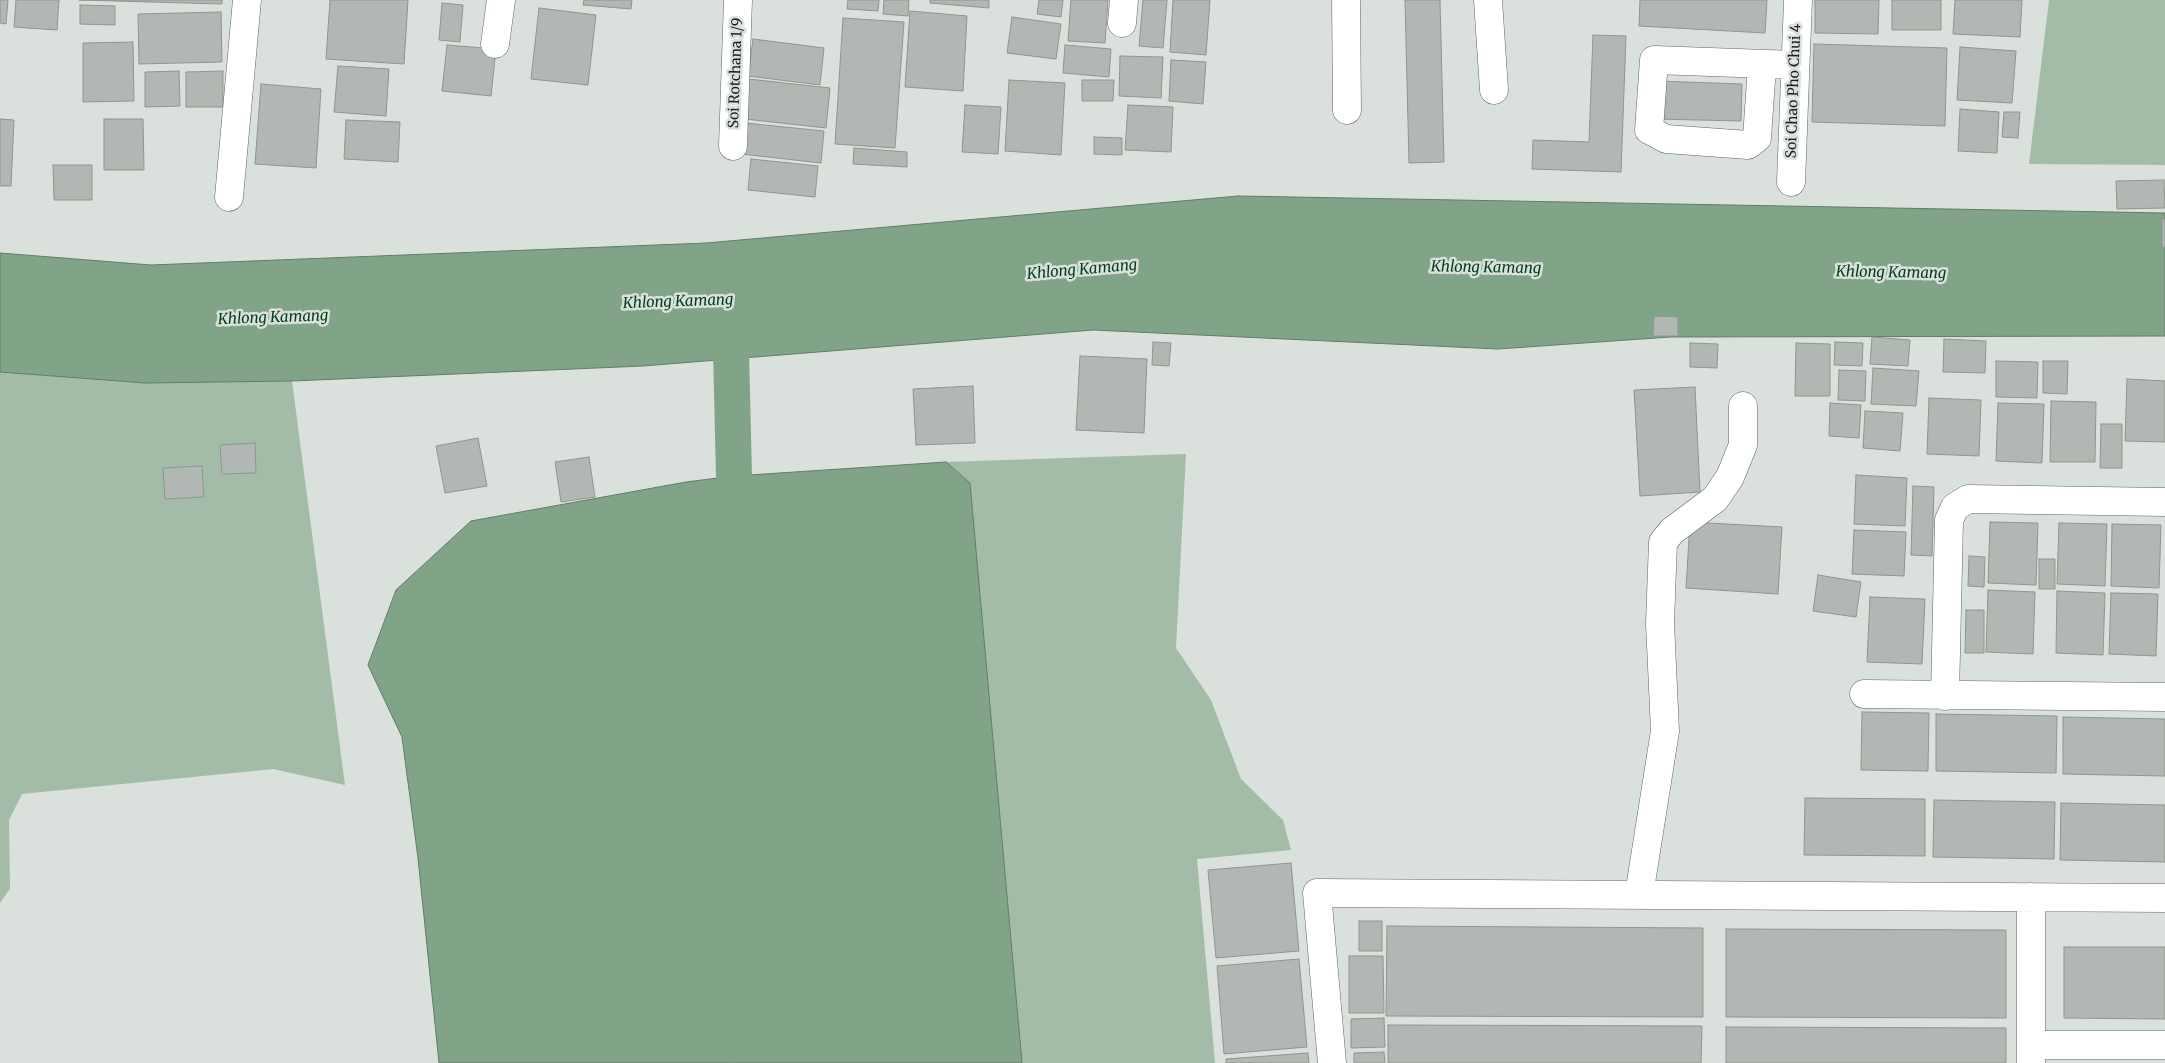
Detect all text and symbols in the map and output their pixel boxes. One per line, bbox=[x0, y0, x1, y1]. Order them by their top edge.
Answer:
street label: Soi Rotchana 1/9 bbox=[726, 17, 746, 129]
street label: Soi Chao Pho Chui 4 bbox=[1783, 23, 1805, 159]
water label: Khlong Kamang bbox=[1026, 256, 1138, 284]
water label: Khlong Kamang bbox=[1431, 258, 1541, 278]
water label: Khlong Kamang bbox=[1836, 263, 1946, 283]
water label: Khlong Kamang bbox=[622, 291, 734, 313]
water label: Khlong Kamang bbox=[217, 307, 329, 329]

